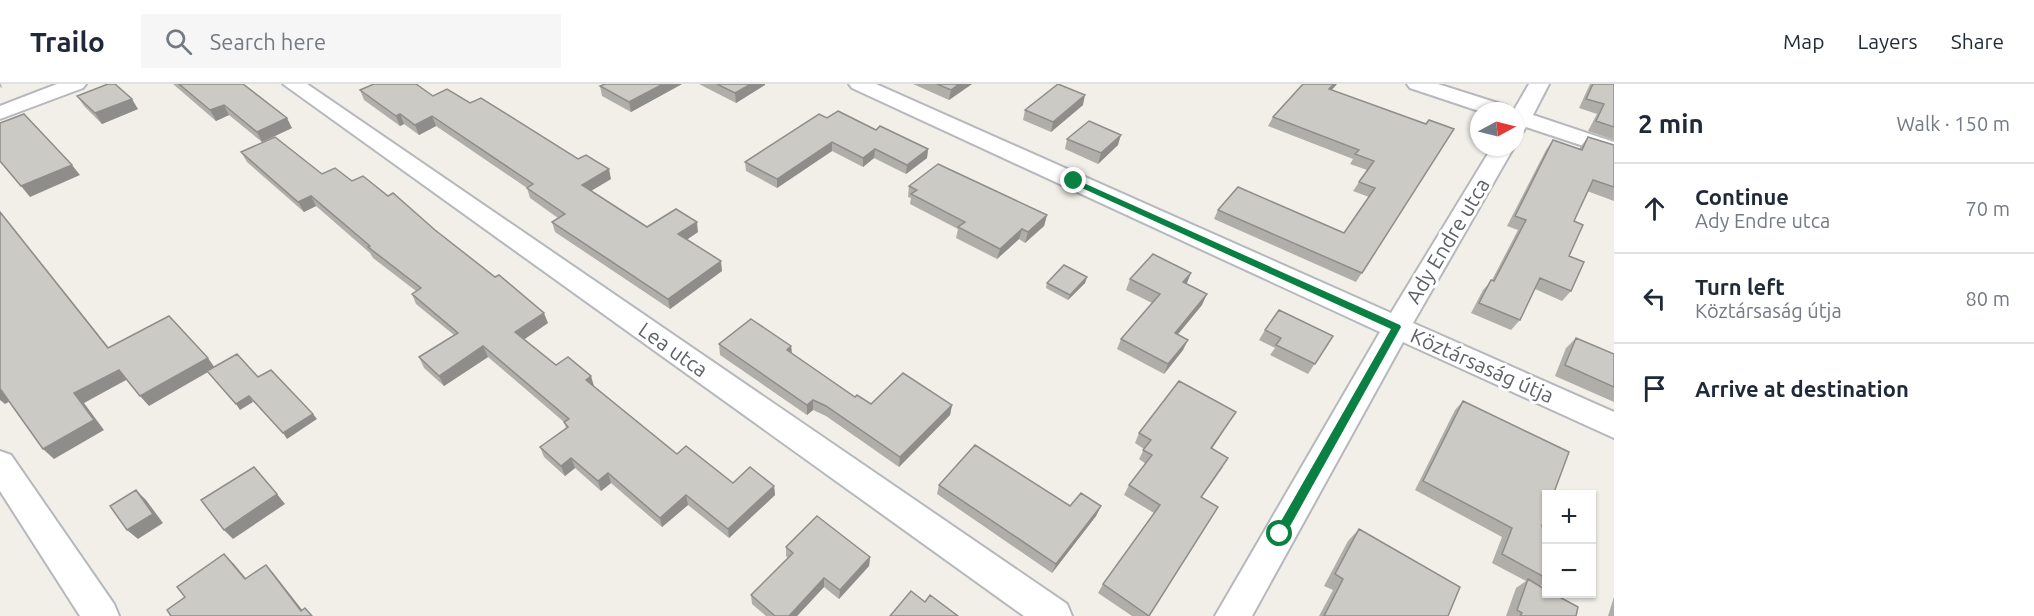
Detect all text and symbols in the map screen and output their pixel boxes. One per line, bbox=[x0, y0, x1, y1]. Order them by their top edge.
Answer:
search box bbox=[141, 14, 561, 68]
icon: search bbox=[162, 25, 195, 58]
text: Trailo bbox=[30, 26, 105, 57]
text: Search here bbox=[210, 29, 326, 54]
text: Map bbox=[1783, 29, 1824, 53]
text: Layers bbox=[1857, 29, 1918, 53]
text: Share bbox=[1951, 29, 2004, 53]
north arrow bbox=[1470, 102, 1524, 156]
text: 2 min bbox=[1638, 109, 1704, 138]
text: Walk · 150 m bbox=[1897, 112, 2010, 135]
route end bbox=[1060, 167, 1086, 193]
street label: Ady Endre utca bbox=[1400, 173, 1494, 308]
text: Continue bbox=[1695, 184, 1789, 209]
icon: ahead bbox=[1638, 192, 1671, 225]
text: 70 m bbox=[1966, 197, 2010, 220]
text: Ady Endre utca bbox=[1695, 209, 1830, 232]
text: Turn left bbox=[1695, 274, 1785, 299]
icon: left bbox=[1638, 282, 1671, 315]
text: 80 m bbox=[1966, 287, 2010, 310]
text: Köztársaság útja bbox=[1695, 299, 1842, 322]
street label: Lea utca bbox=[635, 317, 713, 382]
street label: Köztársaság útja bbox=[1407, 323, 1558, 407]
icon: arrive bbox=[1638, 372, 1671, 405]
text: Arrive at destination bbox=[1695, 376, 1909, 401]
map controls bbox=[1542, 490, 1596, 598]
button: + bbox=[1542, 490, 1596, 544]
route start bbox=[1266, 520, 1292, 546]
button: − bbox=[1542, 544, 1596, 598]

